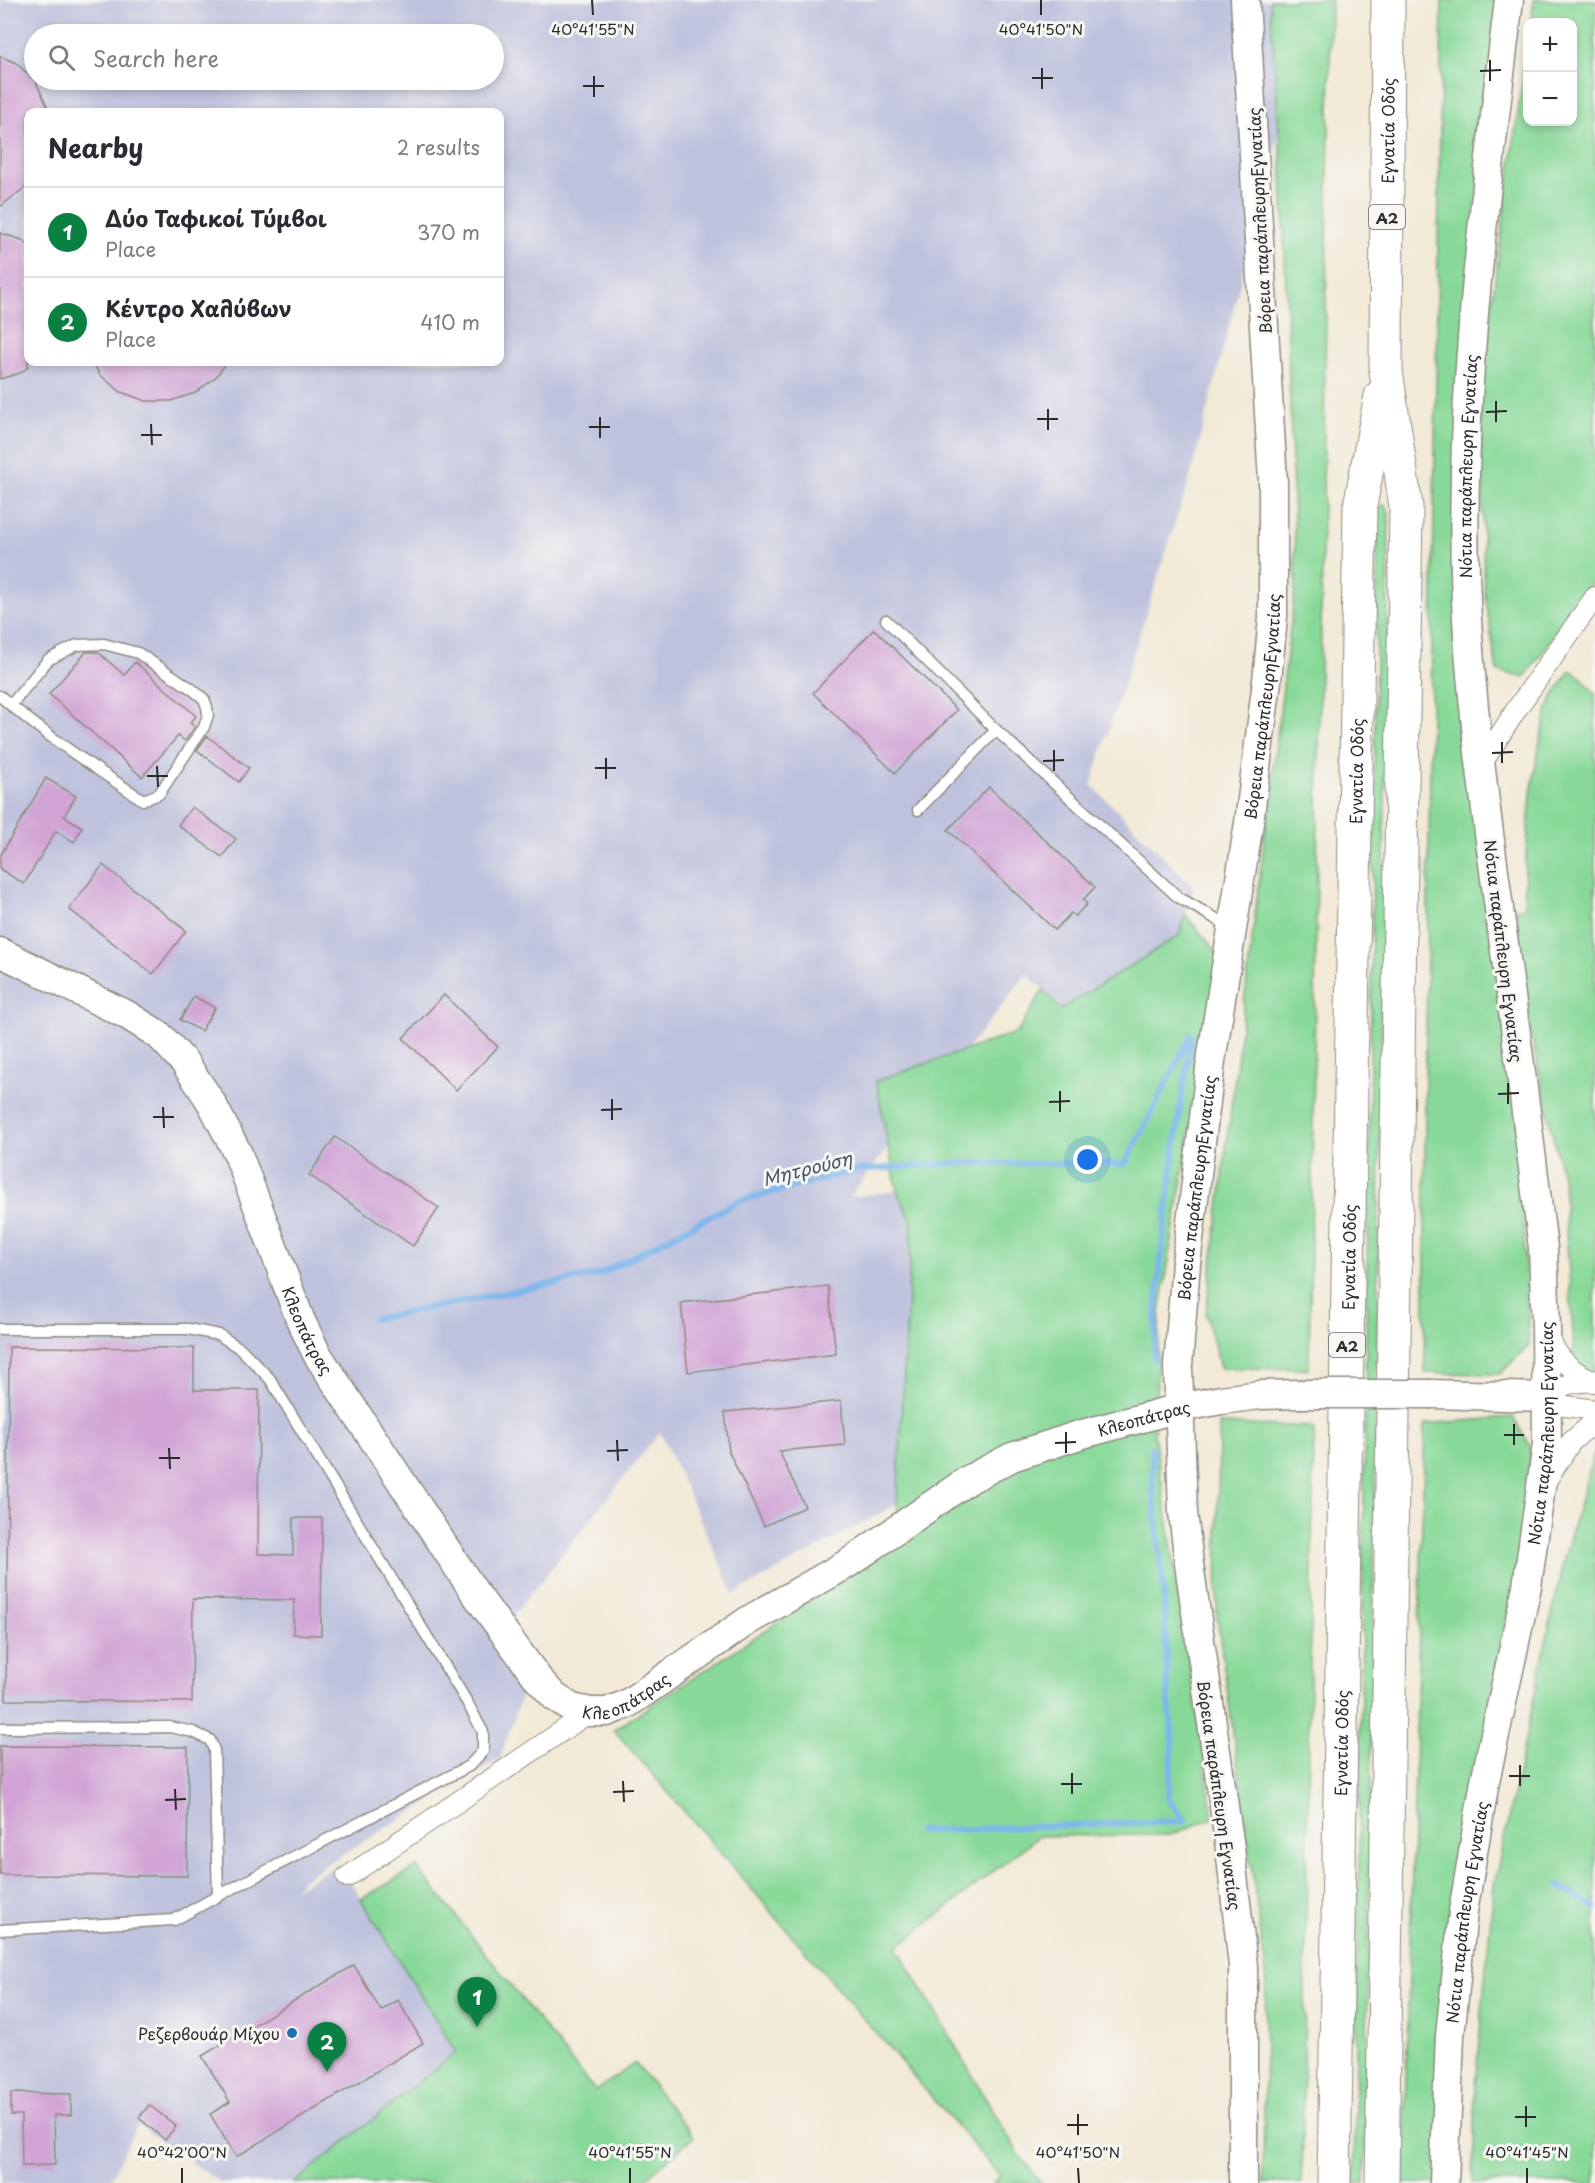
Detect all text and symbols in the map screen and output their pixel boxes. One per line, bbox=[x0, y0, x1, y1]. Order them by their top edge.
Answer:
text: 40°41'55"N bbox=[551, 17, 635, 40]
text: 40°41'50"N bbox=[999, 17, 1083, 40]
map controls bbox=[1523, 18, 1577, 126]
button: + bbox=[1523, 18, 1577, 72]
search box bbox=[24, 24, 504, 90]
icon: search bbox=[45, 41, 78, 74]
text: Search here bbox=[93, 41, 219, 74]
button: − bbox=[1523, 72, 1577, 126]
street label: Εγνατία Οδός bbox=[1375, 78, 1400, 184]
street label: Βόρεια παράπλευρηΕγνατίας bbox=[1241, 107, 1277, 335]
text: Nearby bbox=[48, 128, 143, 167]
text: 2 results bbox=[397, 132, 480, 162]
text: Δύο Ταφικοί Τύμβοι bbox=[105, 201, 327, 234]
road number: Α2 bbox=[1369, 205, 1405, 229]
text: 1 bbox=[63, 217, 72, 247]
text: 370 m bbox=[417, 217, 480, 247]
text: Place bbox=[105, 234, 156, 264]
text: Κέντρο Χαλύβων bbox=[105, 291, 292, 324]
text: 2 bbox=[60, 307, 75, 337]
text: 410 m bbox=[420, 307, 480, 337]
text: Place bbox=[105, 324, 156, 354]
street label: Νότια παράπλευρη Εγνατίας bbox=[1452, 353, 1483, 579]
street label: Βόρεια παράπλευρηΕγνατίας bbox=[1238, 594, 1285, 821]
street label: Εγνατία Οδός bbox=[1343, 718, 1369, 824]
street label: Νότια παράπλευρη Εγνατίας bbox=[1478, 838, 1530, 1064]
street label: Βόρεια παράπλευρηΕγνατίας bbox=[1171, 1074, 1221, 1302]
water label: Μητρούση bbox=[759, 1143, 856, 1192]
your location bbox=[1073, 1145, 1102, 1174]
street label: Εγνατία Οδός bbox=[1336, 1204, 1361, 1310]
street label: Κλεοπάτρας bbox=[277, 1283, 339, 1379]
street label: Νότια παράπλευρη Εγνατίας bbox=[1521, 1321, 1559, 1546]
road number: Α2 bbox=[1329, 1333, 1365, 1357]
street label: Κλεοπάτρας bbox=[1095, 1394, 1192, 1441]
street label: Κλεοπάτρας bbox=[580, 1666, 674, 1724]
street label: Βόρεια παράπλευρη Εγνατίας bbox=[1192, 1678, 1248, 1912]
street label: Εγνατία Οδός bbox=[1328, 1690, 1354, 1796]
street label: Νότια παράπλευρη Εγνατίας bbox=[1439, 1799, 1493, 2025]
pin: 1 bbox=[458, 1978, 496, 2027]
place label: Ρεζερβουάρ Μίχου bbox=[138, 2021, 280, 2045]
pin: 2 bbox=[308, 2022, 346, 2072]
marker: Ρεζερβουάρ Μίχου bbox=[285, 2026, 299, 2040]
text: 40°42'00"N bbox=[137, 2140, 227, 2163]
text: 40°41'55"N bbox=[588, 2140, 672, 2163]
text: 40°41'50"N bbox=[1036, 2140, 1120, 2163]
text: 40°41'45"N bbox=[1485, 2140, 1569, 2163]

